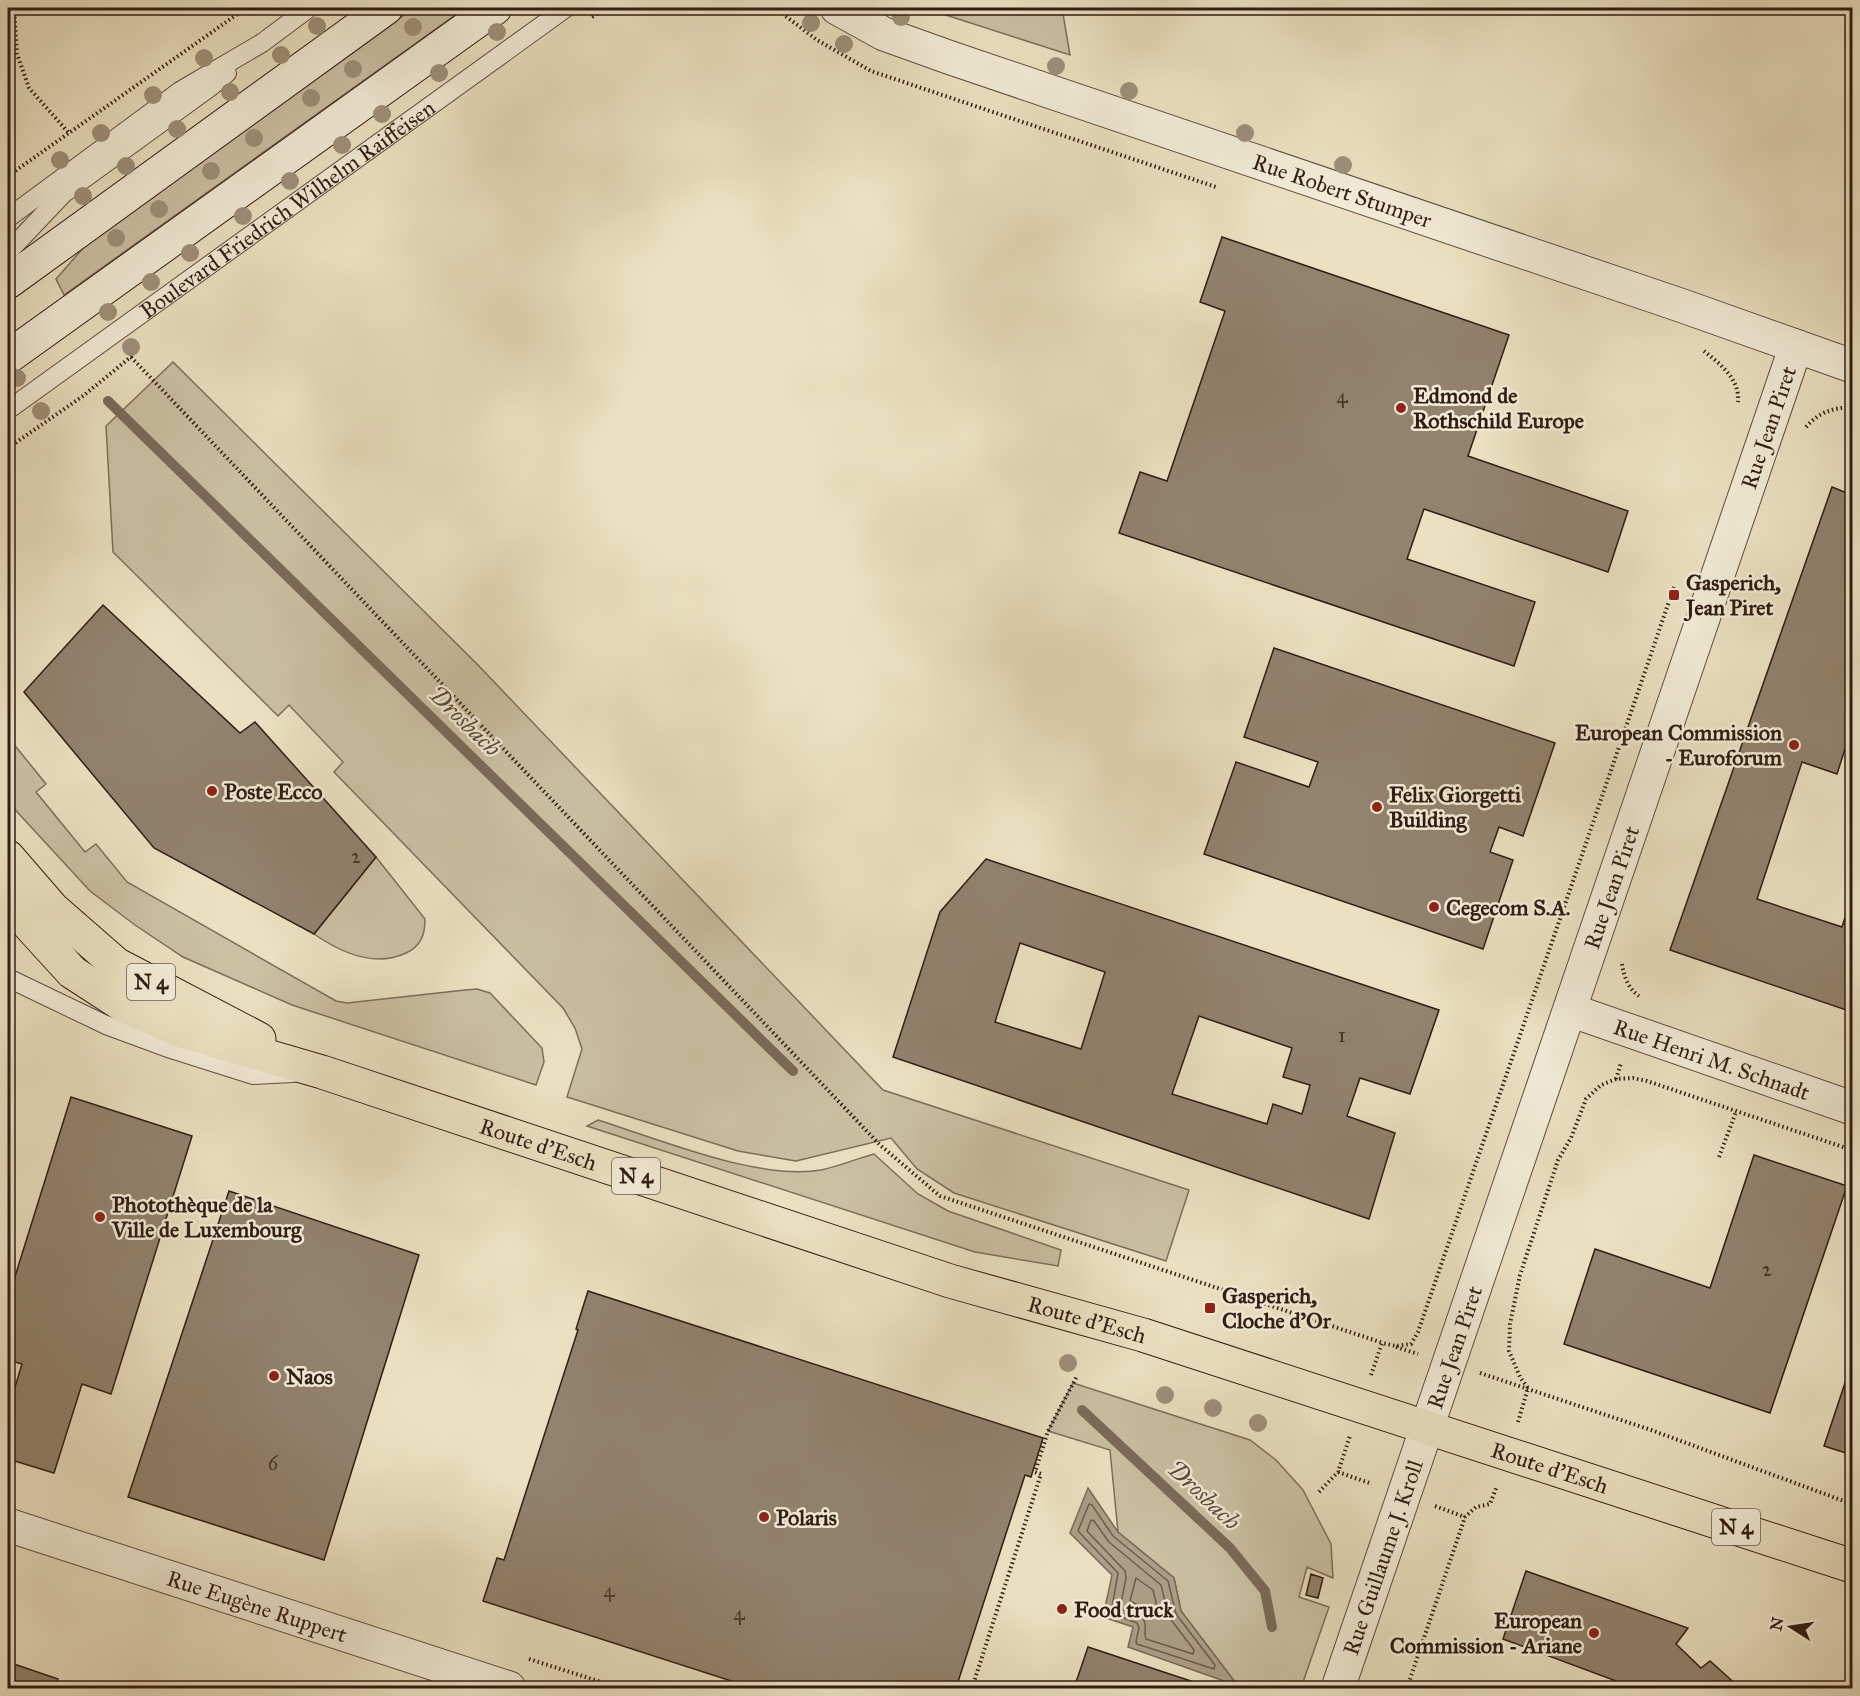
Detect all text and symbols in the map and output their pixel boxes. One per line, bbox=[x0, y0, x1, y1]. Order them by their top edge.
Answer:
street label: Boulevard Friedrich Wilhelm Raiffeisen bbox=[135, 94, 440, 325]
street label: Rue Robert Stumper bbox=[1249, 148, 1436, 234]
street label: Rue Jean Piret bbox=[1735, 362, 1802, 493]
place label: Edmond de Rothschild Europe bbox=[1413, 382, 1584, 434]
house number: 4 bbox=[1336, 384, 1348, 408]
marker: Edmond de Rothschild Europe bbox=[1394, 401, 1408, 415]
place label: Gasperich, Jean Piret bbox=[1683, 569, 1781, 622]
marker: Gasperich, Jean Piret bbox=[1667, 588, 1681, 602]
water label: Drosbach bbox=[423, 679, 508, 763]
place label: European Commission - Euroforum bbox=[1575, 719, 1783, 771]
marker: European Commission - Euroforum bbox=[1787, 738, 1801, 752]
place label: Poste Ecco bbox=[224, 778, 323, 805]
place label: Felix Giorgetti Building bbox=[1389, 781, 1522, 833]
marker: Poste Ecco bbox=[205, 784, 219, 798]
marker: Felix Giorgetti Building bbox=[1370, 800, 1384, 814]
street label: Rue Jean Piret bbox=[1578, 822, 1645, 953]
house number: 2 bbox=[351, 844, 361, 868]
place label: Cegecom S.A. bbox=[1446, 894, 1570, 921]
marker: Cegecom S.A. bbox=[1427, 900, 1441, 914]
road number: N 4 bbox=[127, 964, 175, 1000]
street label: Rue Henri M. Schnadt bbox=[1610, 1013, 1813, 1106]
house number: 1 bbox=[1338, 1023, 1346, 1047]
street label: Route d'Esch bbox=[476, 1112, 600, 1177]
road number: N 4 bbox=[612, 1158, 660, 1194]
place label: Photothèque de la Ville de Luxembourg bbox=[111, 1191, 302, 1243]
marker: Photothèque de la Ville de Luxembourg bbox=[93, 1210, 107, 1224]
house number: 2 bbox=[1762, 1257, 1772, 1281]
place label: Gasperich, Cloche d'Or bbox=[1222, 1282, 1332, 1334]
street label: Rue Jean Piret bbox=[1421, 1282, 1488, 1413]
street label: Route d'Esch bbox=[1025, 1290, 1149, 1349]
marker: Gasperich, Cloche d'Or bbox=[1203, 1301, 1217, 1315]
place label: Naos bbox=[286, 1363, 333, 1390]
marker: Naos bbox=[267, 1369, 281, 1383]
street label: Route d'Esch bbox=[1488, 1436, 1612, 1500]
house number: 6 bbox=[268, 1451, 279, 1475]
water label: Drosbach bbox=[1161, 1454, 1247, 1537]
street label: Rue Guillaume J. Kroll bbox=[1337, 1456, 1429, 1659]
place label: Polaris bbox=[776, 1504, 837, 1531]
road number: N 4 bbox=[1712, 1509, 1760, 1545]
marker: Polaris bbox=[757, 1510, 771, 1524]
street label: Rue Eugène Ruppert bbox=[163, 1565, 351, 1649]
house number: 4 bbox=[603, 1578, 615, 1602]
place label: Food truck bbox=[1074, 1596, 1174, 1623]
north arrow bbox=[1761, 1597, 1821, 1657]
house number: 4 bbox=[733, 1601, 745, 1625]
marker: Food truck bbox=[1055, 1602, 1069, 1616]
place label: European Commission - Ariane bbox=[1390, 1607, 1582, 1659]
text: N bbox=[1766, 1615, 1788, 1633]
marker: European Commission - Ariane bbox=[1587, 1626, 1601, 1640]

